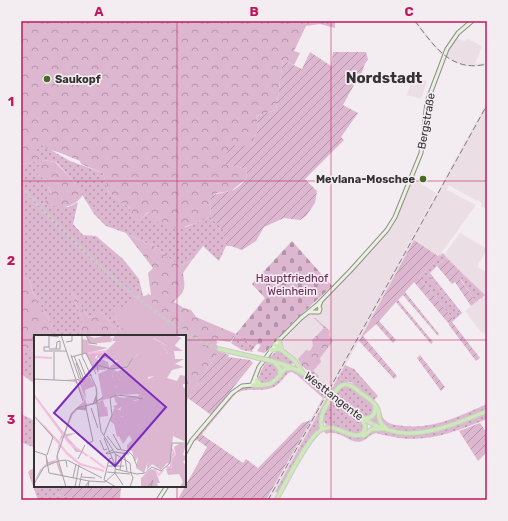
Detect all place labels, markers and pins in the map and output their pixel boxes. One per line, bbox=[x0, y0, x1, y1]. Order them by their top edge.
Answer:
place label: Saukopf bbox=[55, 73, 101, 86]
marker: Saukopf bbox=[42, 74, 52, 84]
place label: Mevlana-Moschee bbox=[316, 173, 415, 186]
marker: Mevlana-Moschee bbox=[418, 174, 428, 184]

